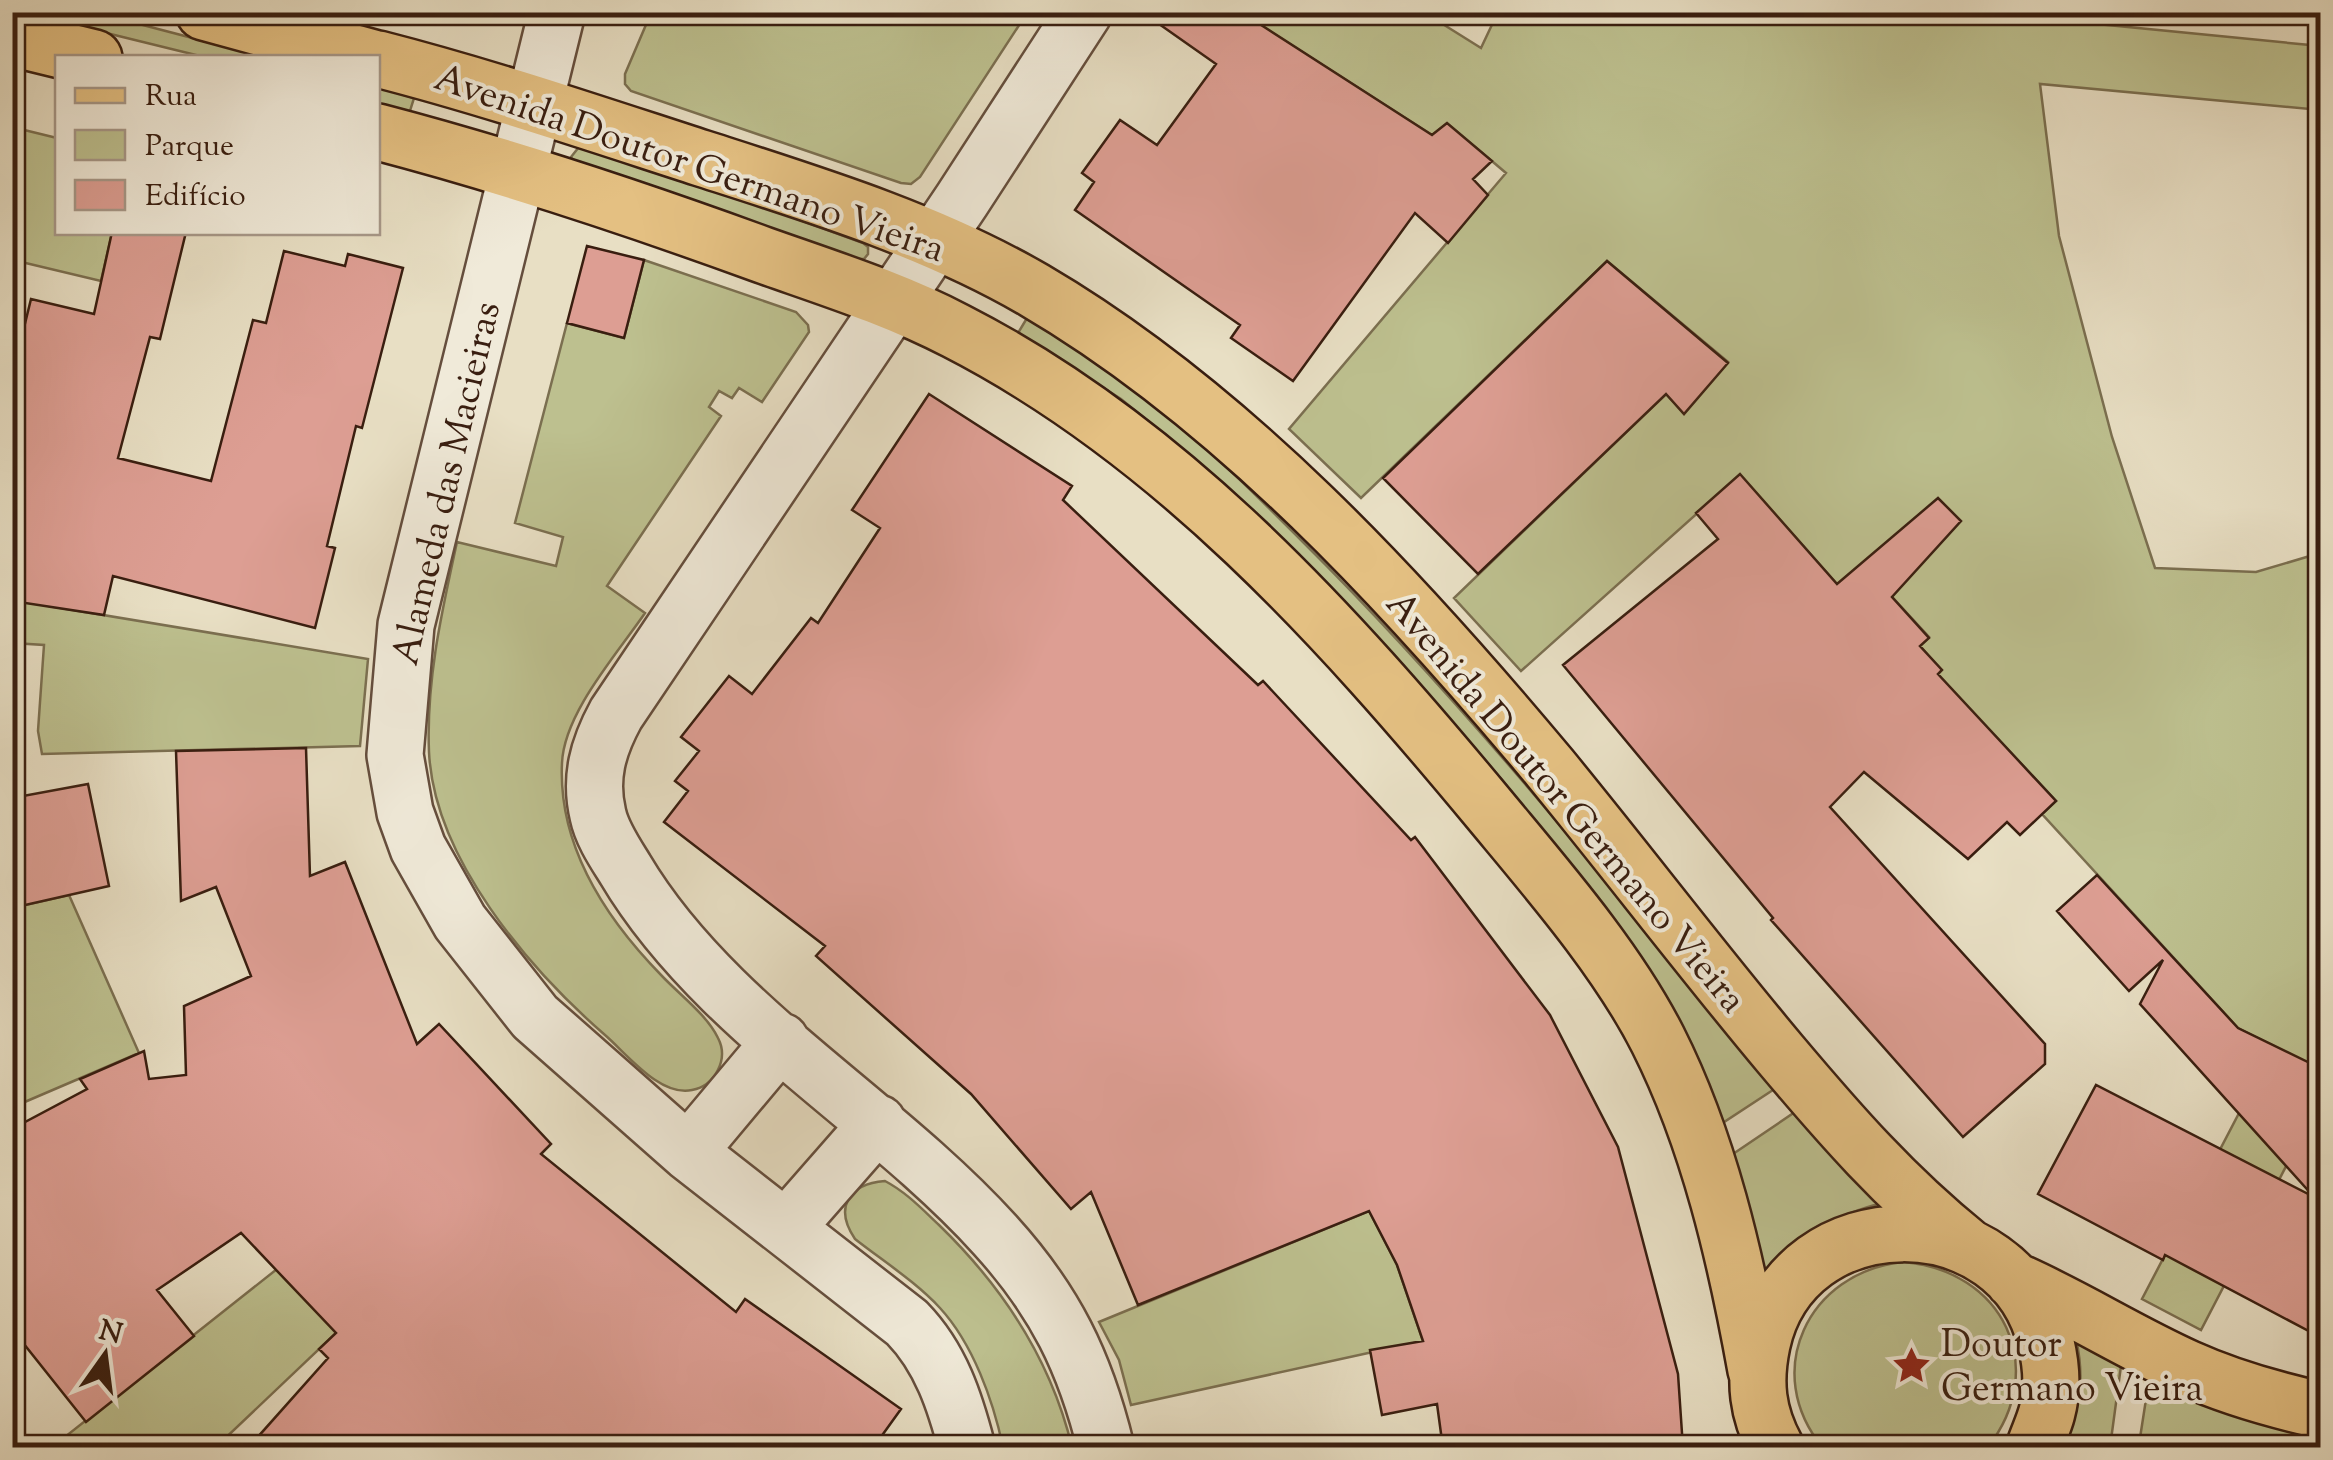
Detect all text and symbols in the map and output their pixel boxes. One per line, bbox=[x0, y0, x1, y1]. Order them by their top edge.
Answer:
street label: Avenida Doutor Germano Vieira bbox=[426, 53, 951, 279]
legend bbox=[55, 55, 380, 235]
text: Rua bbox=[145, 76, 197, 119]
text: Parque bbox=[145, 126, 234, 169]
text: Edifício bbox=[145, 176, 246, 219]
street label: Alameda das Macieiras bbox=[381, 297, 517, 671]
street label: Avenida Doutor Germano Vieira bbox=[1371, 581, 1757, 1026]
north arrow bbox=[55, 1305, 155, 1405]
text: N bbox=[95, 1312, 126, 1356]
place label: Doutor Germano Vieira bbox=[1941, 1320, 2203, 1418]
place icon: Doutor Germano Vieira bbox=[1890, 1344, 1932, 1386]

